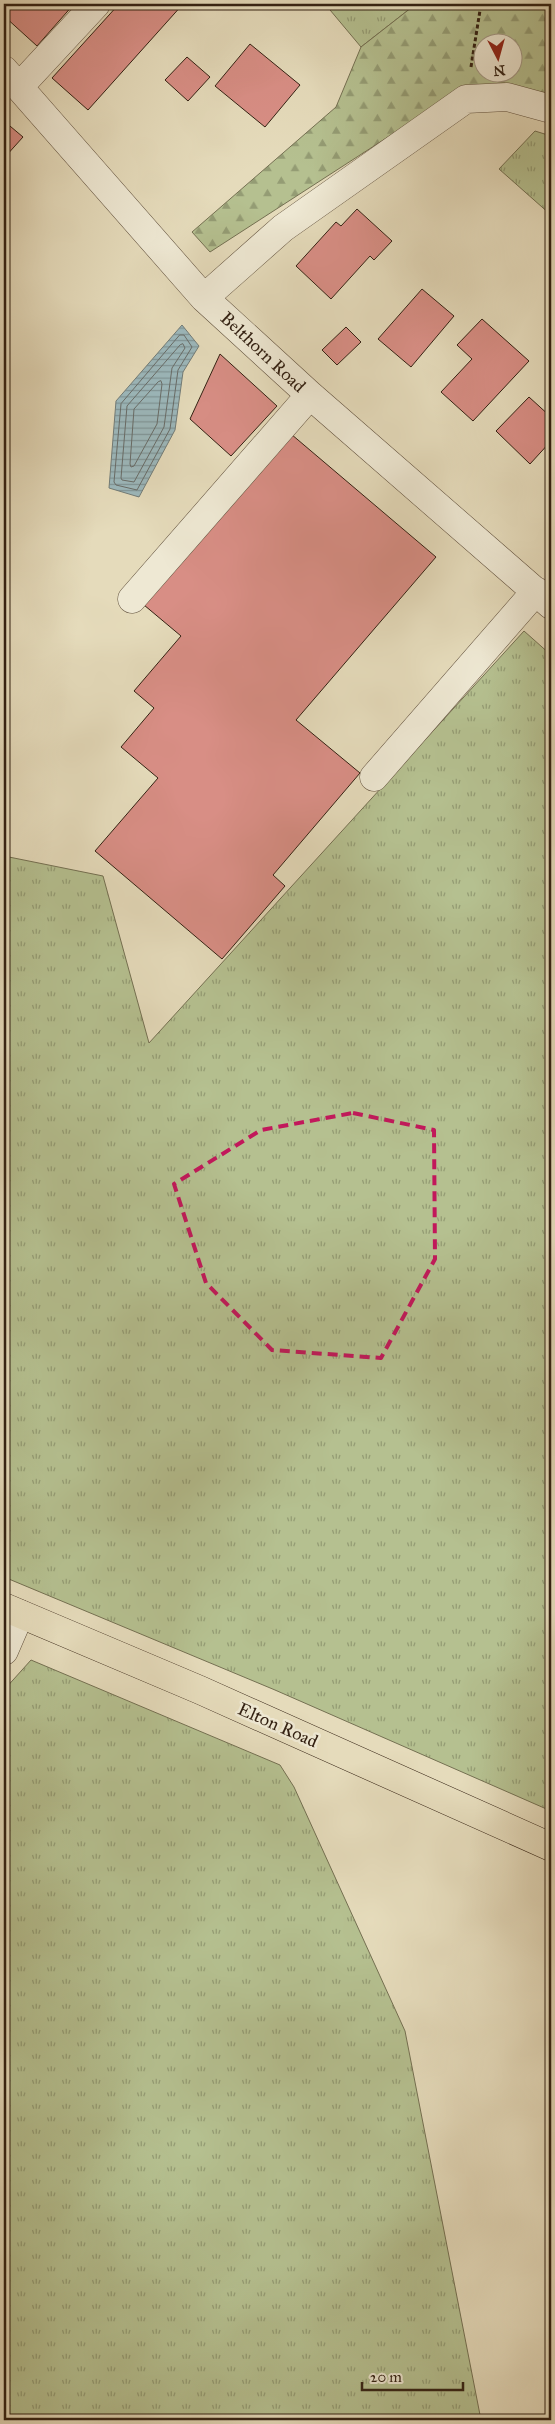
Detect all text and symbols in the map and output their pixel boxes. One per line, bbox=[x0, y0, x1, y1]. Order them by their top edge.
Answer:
north arrow bbox=[472, 32, 522, 82]
text: N bbox=[492, 61, 506, 80]
street label: Belthorn Road bbox=[216, 307, 310, 397]
street label: Elton Road bbox=[235, 1698, 321, 1752]
scale bar bbox=[362, 2359, 464, 2391]
text: 20 m bbox=[370, 2368, 402, 2386]

